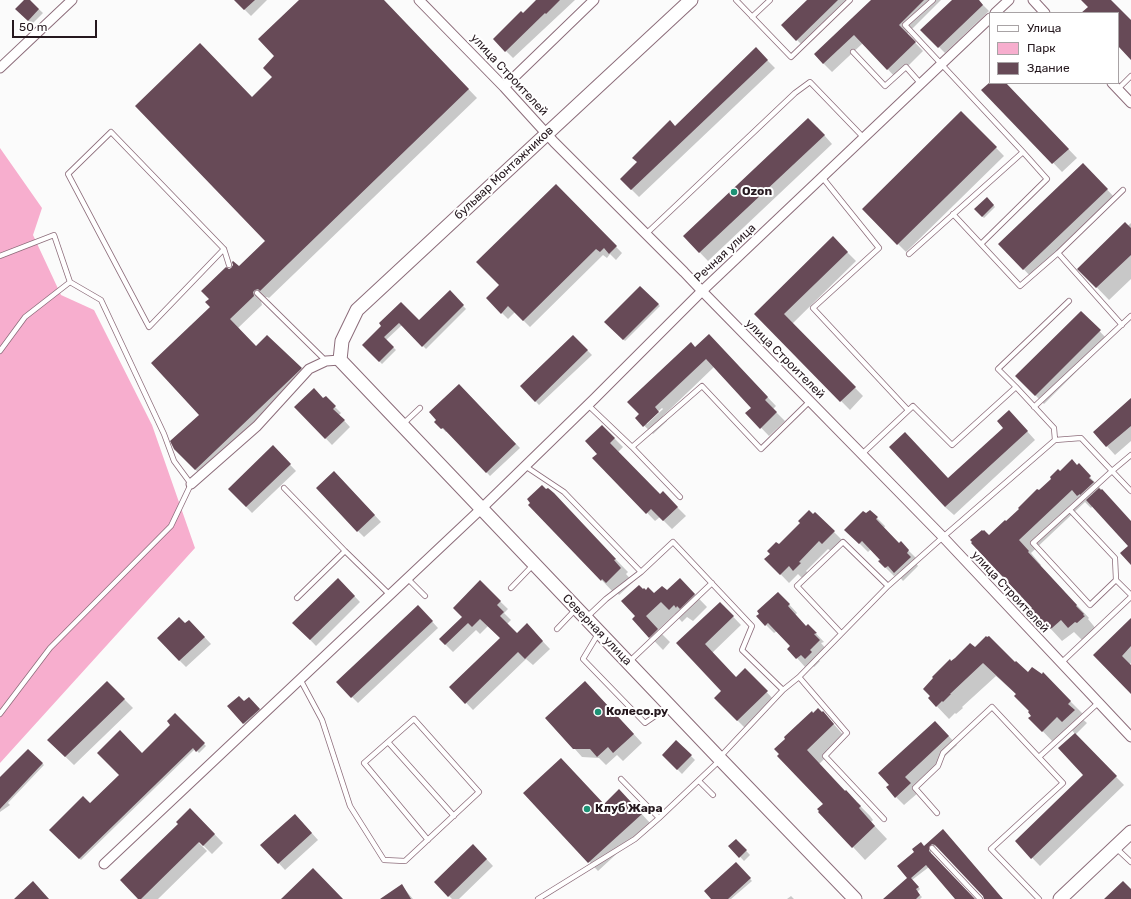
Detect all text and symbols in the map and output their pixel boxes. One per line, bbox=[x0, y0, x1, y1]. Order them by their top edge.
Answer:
scale bar bbox=[14, 12, 99, 38]
legend bbox=[989, 12, 1119, 84]
text: 50 m bbox=[19, 20, 47, 34]
text: Улица bbox=[1027, 21, 1061, 35]
street label: улица Строителей bbox=[467, 31, 551, 119]
text: Парк bbox=[1027, 41, 1056, 55]
text: Здание bbox=[1027, 61, 1070, 75]
street label: бульвар Монтажников bbox=[452, 123, 556, 223]
place label: Ozon bbox=[742, 185, 772, 199]
marker: Ozon bbox=[729, 187, 739, 197]
street label: Речная улица bbox=[691, 221, 759, 285]
street label: улица Строителей bbox=[742, 316, 828, 402]
street label: улица Строителей bbox=[968, 548, 1052, 636]
street label: Северная улица bbox=[559, 591, 635, 669]
place label: Колесо.ру bbox=[606, 705, 668, 719]
marker: Колесо.ру bbox=[593, 707, 603, 717]
place label: Клуб Жара bbox=[595, 802, 663, 816]
marker: Клуб Жара bbox=[582, 804, 592, 814]

